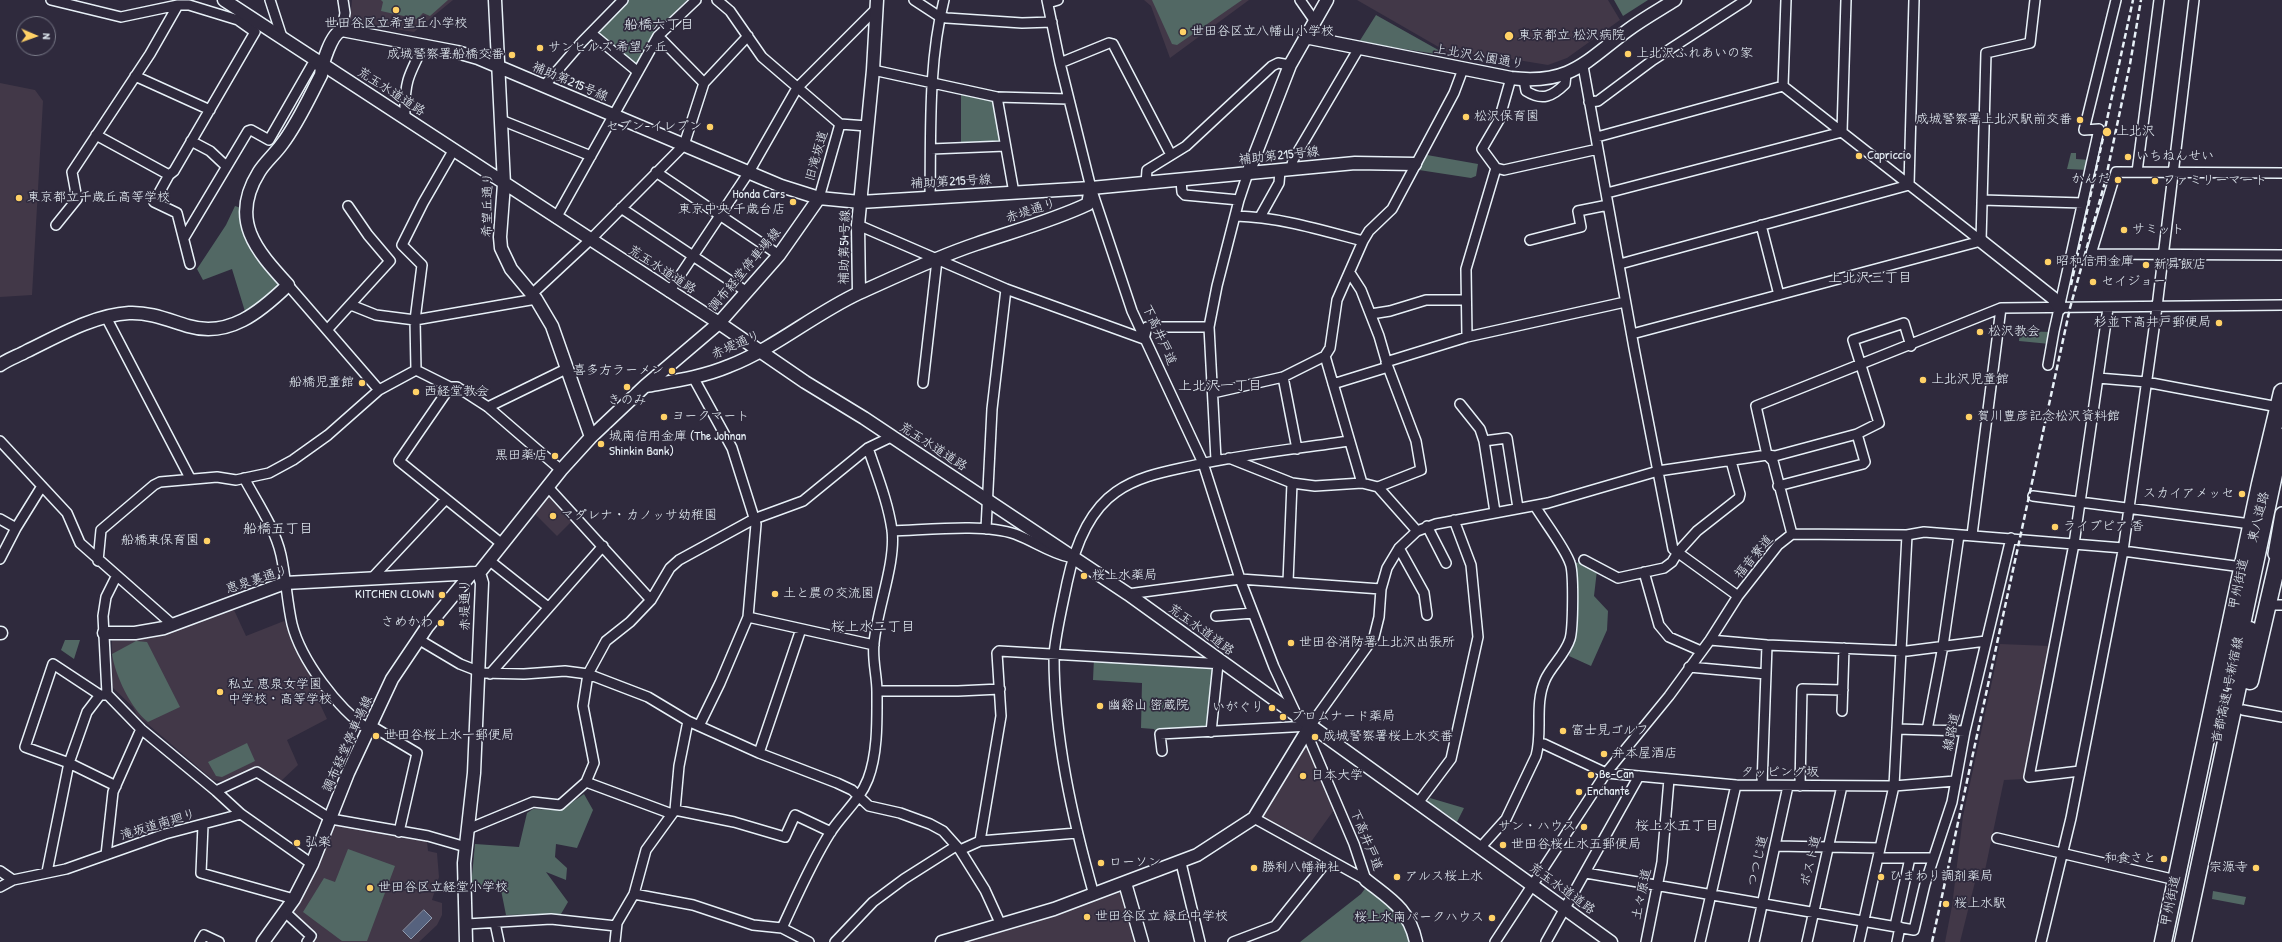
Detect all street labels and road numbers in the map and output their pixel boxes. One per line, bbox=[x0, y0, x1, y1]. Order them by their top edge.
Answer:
street label: 上北沢公園通り bbox=[1433, 41, 1525, 73]
street label: 補助第215号線 bbox=[530, 59, 610, 105]
street label: 荒玉水道道路 bbox=[354, 64, 428, 120]
street label: 旧滝坂道 bbox=[802, 129, 832, 183]
street label: 補助第215号線 bbox=[1238, 144, 1320, 168]
street label: 希望丘通り bbox=[480, 172, 496, 238]
street label: 補助第215号線 bbox=[910, 172, 992, 192]
street label: 赤堤通り bbox=[1004, 196, 1058, 226]
street label: 補助第54号線 bbox=[837, 209, 853, 285]
street label: 調布経堂停車場線 bbox=[706, 225, 784, 315]
street label: 荒玉水道道路 bbox=[625, 242, 699, 298]
street label: 下高井戸道 bbox=[1139, 302, 1179, 368]
street label: 赤堤通り bbox=[709, 327, 763, 363]
street label: 荒玉水道道路 bbox=[896, 419, 970, 475]
street label: 東八道路 bbox=[2245, 490, 2273, 544]
street label: 福音寮道 bbox=[1731, 532, 1777, 582]
street label: 甲州街道 bbox=[2226, 557, 2252, 611]
street label: 恵泉裏通り bbox=[224, 563, 290, 597]
street label: 赤堤通り bbox=[458, 579, 474, 631]
street label: 荒玉水道道路 bbox=[1165, 601, 1237, 659]
street label: 首都高速4号新宿線 bbox=[2209, 635, 2247, 745]
street label: 調布経堂停車場線 bbox=[320, 693, 376, 795]
street label: 線路道 bbox=[1940, 711, 1964, 753]
street label: タッピング坂 bbox=[1741, 765, 1819, 781]
street label: 滝坂道南廻り bbox=[118, 806, 198, 844]
street label: 下高井戸道 bbox=[1347, 807, 1385, 873]
street label: つつじ道 bbox=[1745, 834, 1771, 888]
street label: ポスト道 bbox=[1798, 834, 1824, 888]
street label: 荒玉水道道路 bbox=[1526, 860, 1598, 918]
street label: 土々原道 bbox=[1629, 867, 1655, 921]
street label: 甲州街道 bbox=[2158, 874, 2184, 928]

